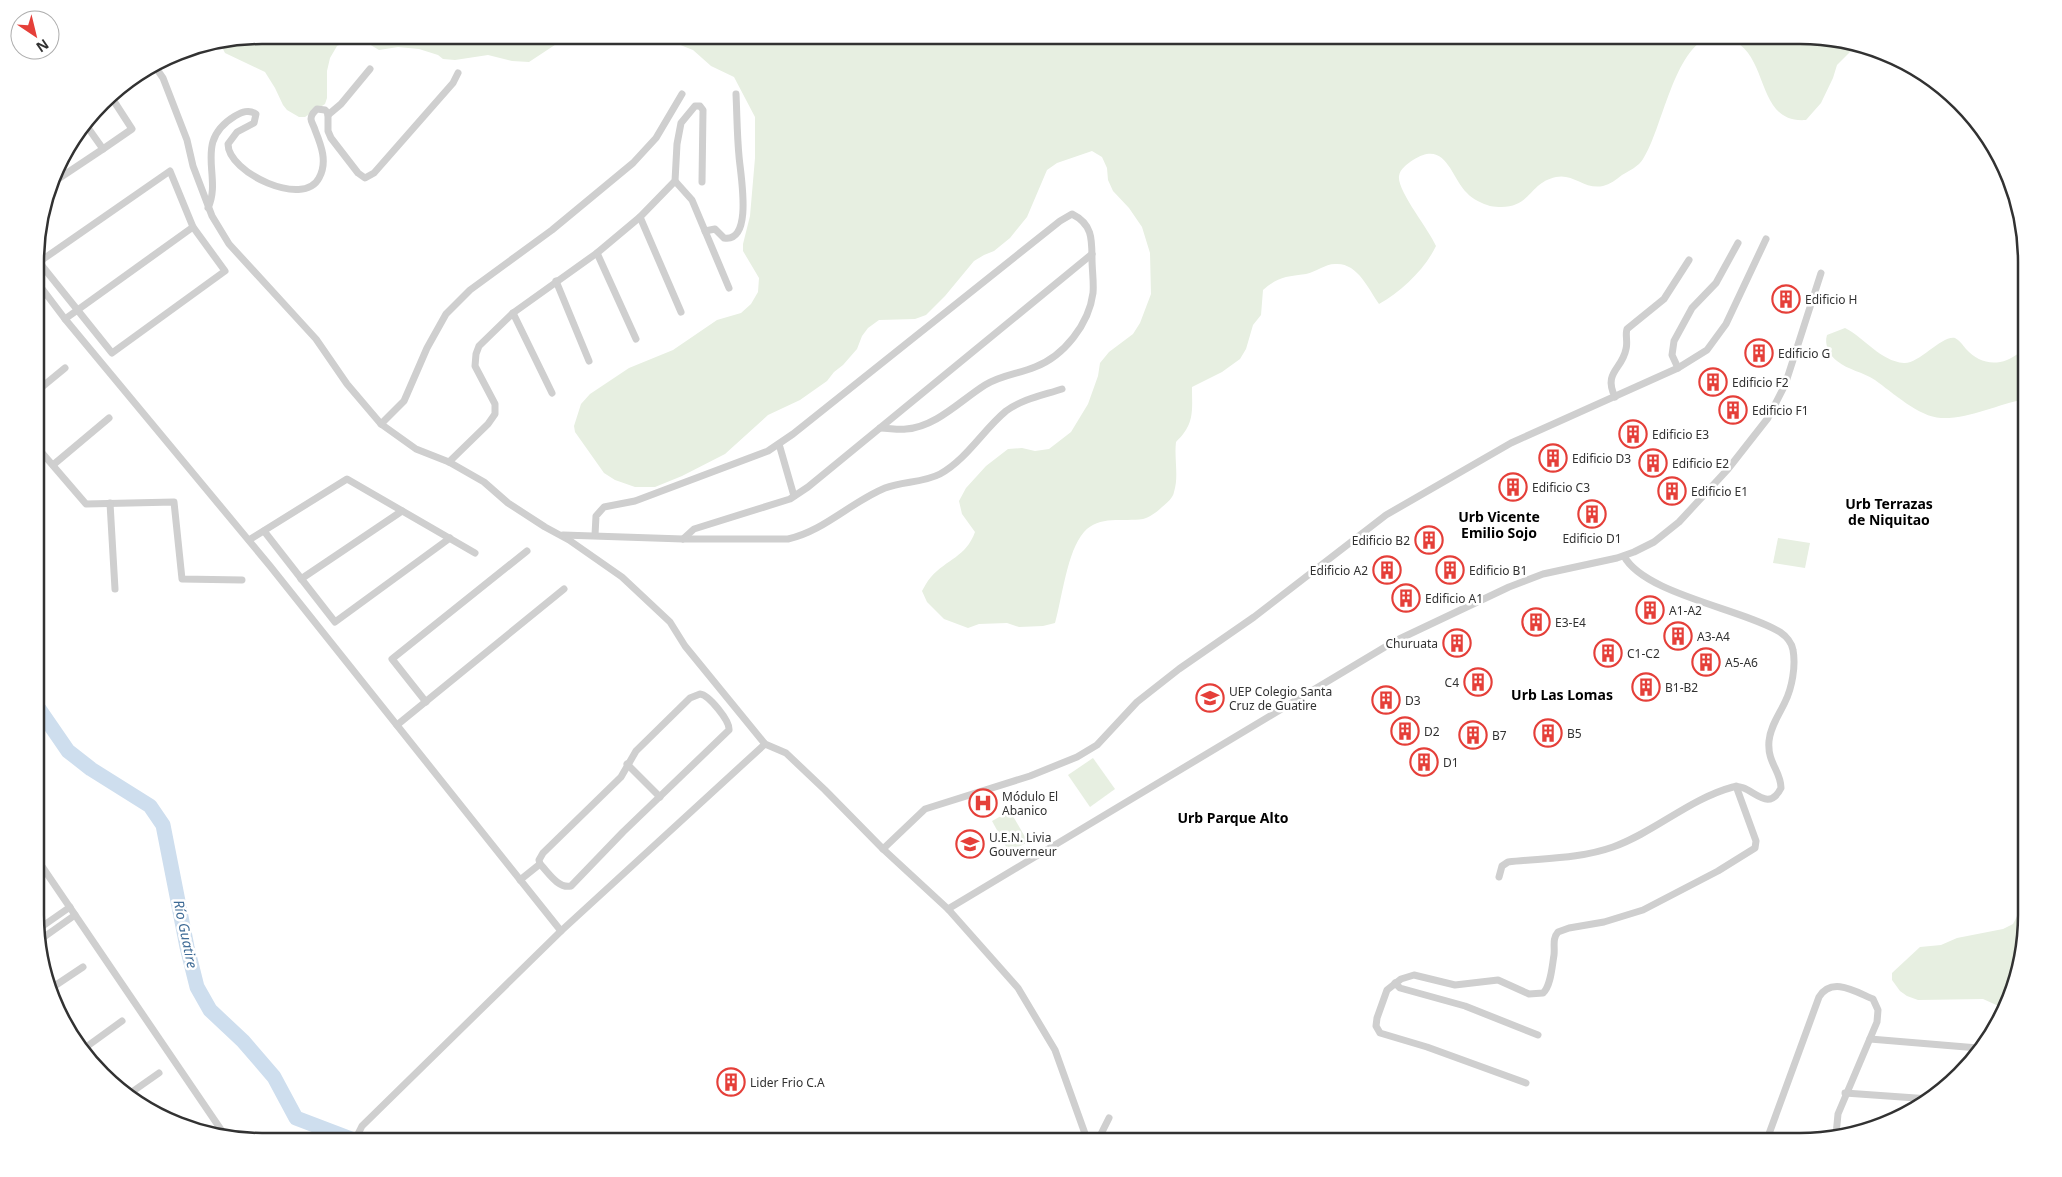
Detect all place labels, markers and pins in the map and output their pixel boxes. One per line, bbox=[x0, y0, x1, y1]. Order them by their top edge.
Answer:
building icon: Edificio H bbox=[1771, 284, 1801, 314]
place label: Edificio H bbox=[1805, 291, 1858, 308]
building icon: Edificio G bbox=[1744, 338, 1774, 368]
place label: Edificio G bbox=[1778, 345, 1830, 362]
building icon: Edificio F2 bbox=[1698, 367, 1728, 397]
place label: Edificio F2 bbox=[1732, 374, 1789, 391]
building icon: Edificio F1 bbox=[1718, 395, 1748, 425]
place label: Edificio F1 bbox=[1752, 402, 1809, 419]
building icon: Edificio E3 bbox=[1618, 419, 1648, 449]
place label: Edificio E3 bbox=[1652, 426, 1709, 443]
building icon: Edificio D3 bbox=[1538, 443, 1568, 473]
building icon: Edificio E2 bbox=[1638, 448, 1668, 478]
place label: Edificio D3 bbox=[1572, 450, 1631, 467]
place label: Edificio E2 bbox=[1672, 455, 1729, 472]
building icon: Edificio C3 bbox=[1498, 472, 1528, 502]
building icon: Edificio E1 bbox=[1657, 476, 1687, 506]
place label: Edificio C3 bbox=[1532, 479, 1590, 496]
place label: Edificio E1 bbox=[1691, 483, 1748, 500]
building icon: Edificio D1 bbox=[1577, 499, 1607, 529]
building icon: Edificio B2 bbox=[1414, 525, 1444, 555]
place label: Edificio D1 bbox=[1562, 530, 1622, 547]
place label: Edificio B2 bbox=[1352, 532, 1410, 549]
building icon: Edificio A2 bbox=[1372, 555, 1402, 585]
building icon: Edificio B1 bbox=[1435, 555, 1465, 585]
place label: Edificio A2 bbox=[1310, 562, 1368, 579]
place label: Edificio B1 bbox=[1469, 562, 1527, 579]
building icon: Edificio A1 bbox=[1391, 583, 1421, 613]
place label: Edificio A1 bbox=[1425, 590, 1483, 607]
building icon: A1-A2 bbox=[1635, 595, 1665, 625]
place label: A1-A2 bbox=[1669, 602, 1702, 619]
building icon: E3-E4 bbox=[1521, 607, 1551, 637]
place label: E3-E4 bbox=[1555, 614, 1586, 631]
building icon: A3-A4 bbox=[1663, 621, 1693, 651]
building icon: Churuata bbox=[1442, 628, 1472, 658]
place label: A3-A4 bbox=[1697, 628, 1730, 645]
place label: Churuata bbox=[1385, 635, 1438, 652]
building icon: C1-C2 bbox=[1593, 638, 1623, 668]
place label: C1-C2 bbox=[1627, 645, 1660, 662]
building icon: A5-A6 bbox=[1691, 647, 1721, 677]
place label: A5-A6 bbox=[1725, 654, 1758, 671]
building icon: C4 bbox=[1463, 667, 1493, 697]
building icon: B1-B2 bbox=[1631, 672, 1661, 702]
place label: C4 bbox=[1445, 674, 1459, 691]
place label: B1-B2 bbox=[1665, 679, 1698, 696]
school or university icon: UEP Colegio Santa Cruz de Guatire bbox=[1195, 683, 1225, 713]
place label: UEP Colegio Santa Cruz de Guatire bbox=[1229, 683, 1332, 714]
building icon: D3 bbox=[1371, 685, 1401, 715]
place label: D3 bbox=[1405, 692, 1421, 709]
building icon: D2 bbox=[1390, 716, 1420, 746]
building icon: B5 bbox=[1533, 718, 1563, 748]
building icon: B7 bbox=[1458, 720, 1488, 750]
place label: D2 bbox=[1424, 723, 1440, 740]
place label: B5 bbox=[1567, 725, 1582, 742]
place label: B7 bbox=[1492, 727, 1507, 744]
building icon: D1 bbox=[1409, 747, 1439, 777]
place label: D1 bbox=[1443, 754, 1459, 771]
hospital icon: Módulo El Abanico bbox=[968, 788, 998, 818]
place label: Módulo El Abanico bbox=[1002, 788, 1058, 819]
school or university icon: U.E.N. Livia Gouverneur bbox=[955, 829, 985, 859]
place label: U.E.N. Livia Gouverneur bbox=[989, 829, 1057, 860]
building icon: Lider Frio C.A bbox=[716, 1067, 746, 1097]
place label: Lider Frio C.A bbox=[750, 1074, 825, 1091]

